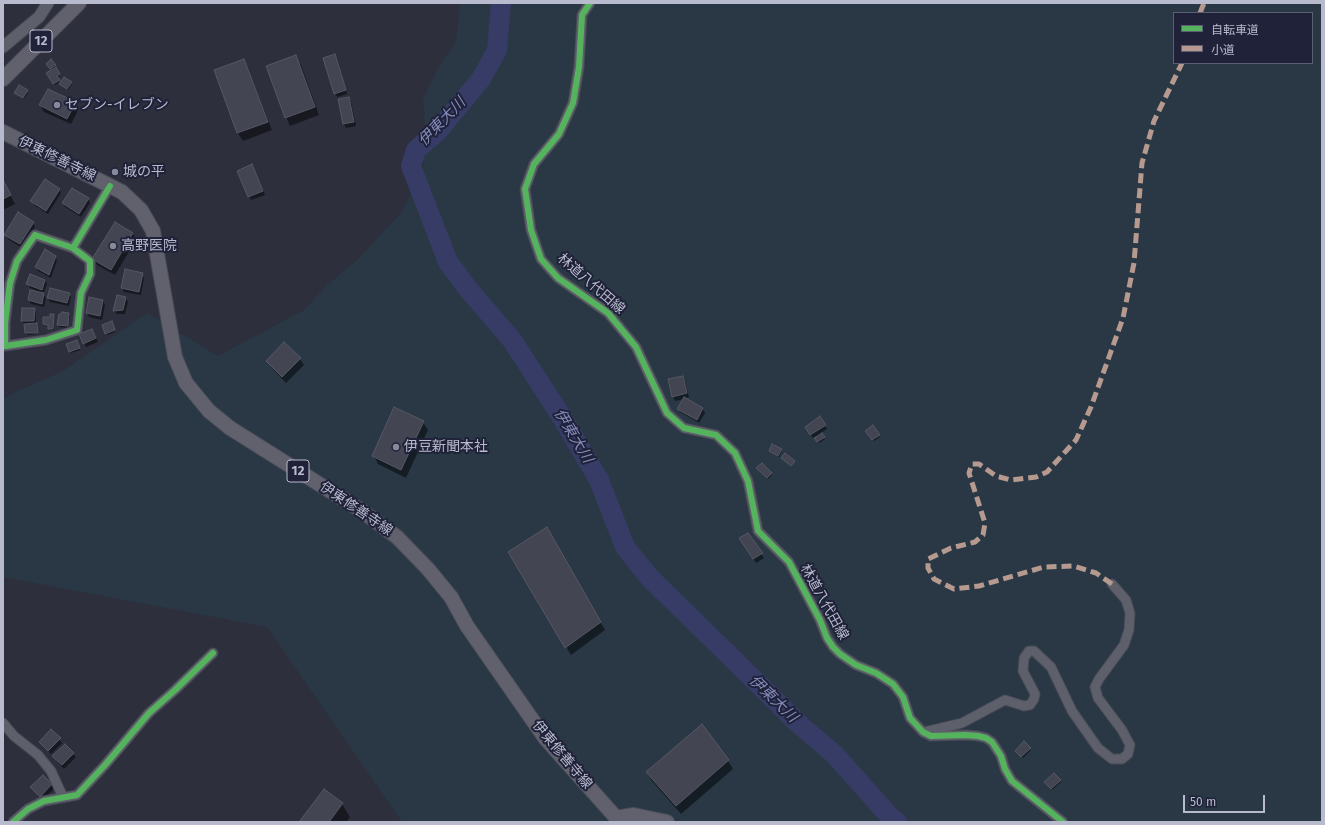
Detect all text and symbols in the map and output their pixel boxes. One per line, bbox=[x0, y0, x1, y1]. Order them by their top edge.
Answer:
legend bbox=[1173, 12, 1313, 64]
text: 自転車道 bbox=[1211, 23, 1259, 37]
road number: 12 bbox=[30, 30, 52, 52]
text: 小道 bbox=[1211, 43, 1235, 57]
water label: 伊東大川 bbox=[415, 94, 469, 150]
place label: セブン-イレブン bbox=[65, 97, 169, 113]
marker: セブン-イレブン bbox=[52, 100, 62, 110]
street label: 伊東修善寺線 bbox=[16, 133, 98, 185]
place label: 城の平 bbox=[123, 164, 165, 180]
marker: 城の平 bbox=[110, 167, 120, 177]
place label: 高野医院 bbox=[121, 238, 177, 254]
marker: 高野医院 bbox=[108, 241, 118, 251]
street label: 林道八代田線 bbox=[554, 250, 628, 318]
water label: 伊東大川 bbox=[550, 406, 596, 466]
place label: 伊豆新聞本社 bbox=[404, 439, 488, 455]
marker: 伊豆新聞本社 bbox=[391, 442, 401, 452]
road number: 12 bbox=[287, 460, 309, 482]
street label: 伊東修善寺線 bbox=[316, 479, 396, 539]
street label: 林道八代田線 bbox=[796, 561, 852, 643]
water label: 伊東大川 bbox=[745, 672, 801, 726]
street label: 伊東修善寺線 bbox=[529, 717, 595, 793]
scale bar bbox=[1185, 787, 1267, 813]
text: 50 m bbox=[1190, 795, 1216, 809]

